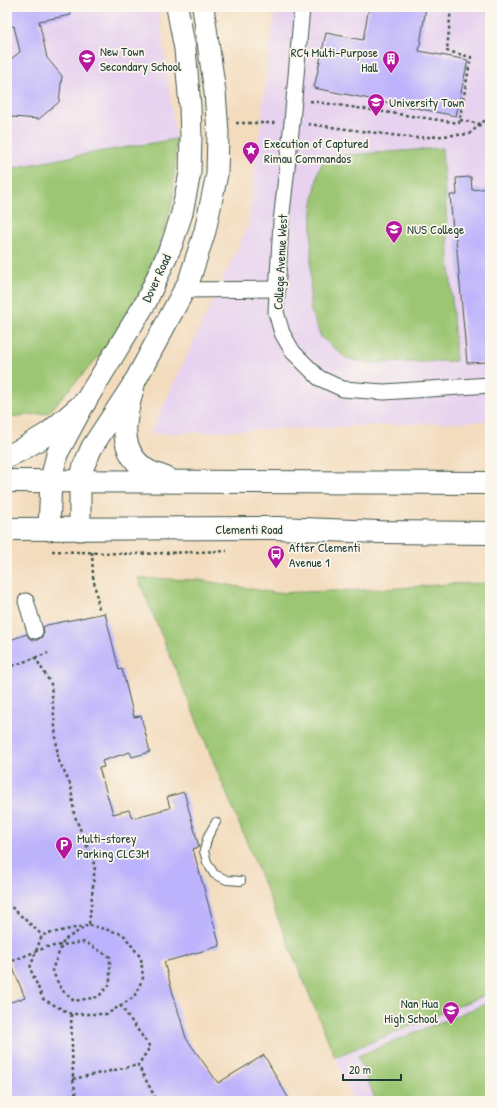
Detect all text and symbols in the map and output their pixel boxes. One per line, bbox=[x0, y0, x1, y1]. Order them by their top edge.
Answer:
place label: New Town Secondary School bbox=[100, 42, 182, 75]
place label: RC4 Multi-Purpose Hall bbox=[291, 43, 378, 76]
school or university icon: New Town Secondary School bbox=[77, 48, 97, 73]
building icon: RC4 Multi-Purpose Hall bbox=[381, 49, 401, 74]
school or university icon: University Town bbox=[366, 92, 386, 117]
place label: University Town bbox=[389, 93, 465, 111]
place label: Execution of Captured Rimau Commandos bbox=[264, 134, 368, 167]
place icon: Execution of Captured Rimau Commandos bbox=[241, 140, 261, 165]
street label: College Avenue West bbox=[269, 213, 292, 310]
school or university icon: NUS College bbox=[384, 219, 404, 244]
place label: NUS College bbox=[407, 220, 464, 238]
street label: Dover Road bbox=[137, 251, 175, 305]
street label: Clementi Road bbox=[215, 520, 283, 538]
place label: After Clementi Avenue 1 bbox=[289, 538, 361, 571]
bus stop icon: After Clementi Avenue 1 bbox=[266, 544, 286, 569]
place label: Multi-storey Parking CLC3M bbox=[77, 829, 149, 862]
parking icon: Multi-storey Parking CLC3M bbox=[54, 835, 74, 860]
place label: Nan Hua High School bbox=[384, 994, 439, 1027]
school or university icon: Nan Hua High School bbox=[441, 1000, 461, 1025]
scale bar bbox=[343, 1056, 401, 1082]
text: 20 m bbox=[349, 1061, 371, 1078]

